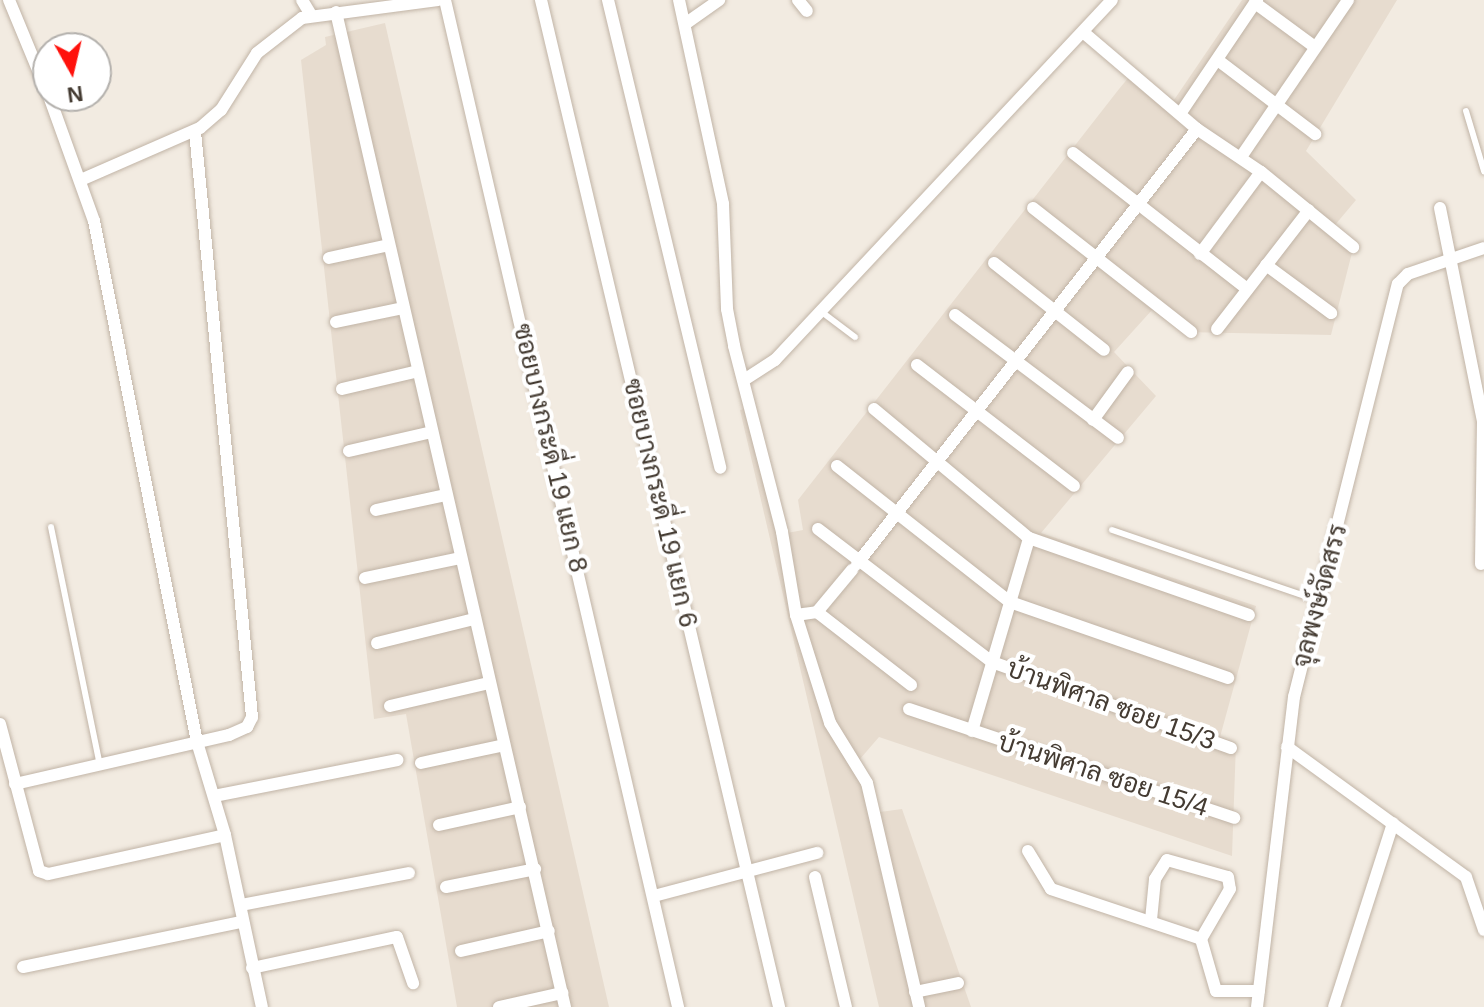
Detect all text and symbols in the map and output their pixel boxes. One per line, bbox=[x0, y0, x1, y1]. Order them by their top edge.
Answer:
north arrow bbox=[32, 32, 112, 112]
text: N bbox=[66, 81, 85, 108]
street label: ซอยบางกระดี่ 19 แยก 8 bbox=[506, 321, 594, 575]
street label: ซอยบางกระดี่ 19 แยก 6 bbox=[616, 376, 704, 630]
street label: จุลพงษ์จัดสรร bbox=[1286, 521, 1354, 671]
street label: บ้านพิศาล ซอย 15/3 bbox=[1003, 653, 1219, 757]
street label: บ้านพิศาล ซอย 15/4 bbox=[994, 726, 1212, 824]

